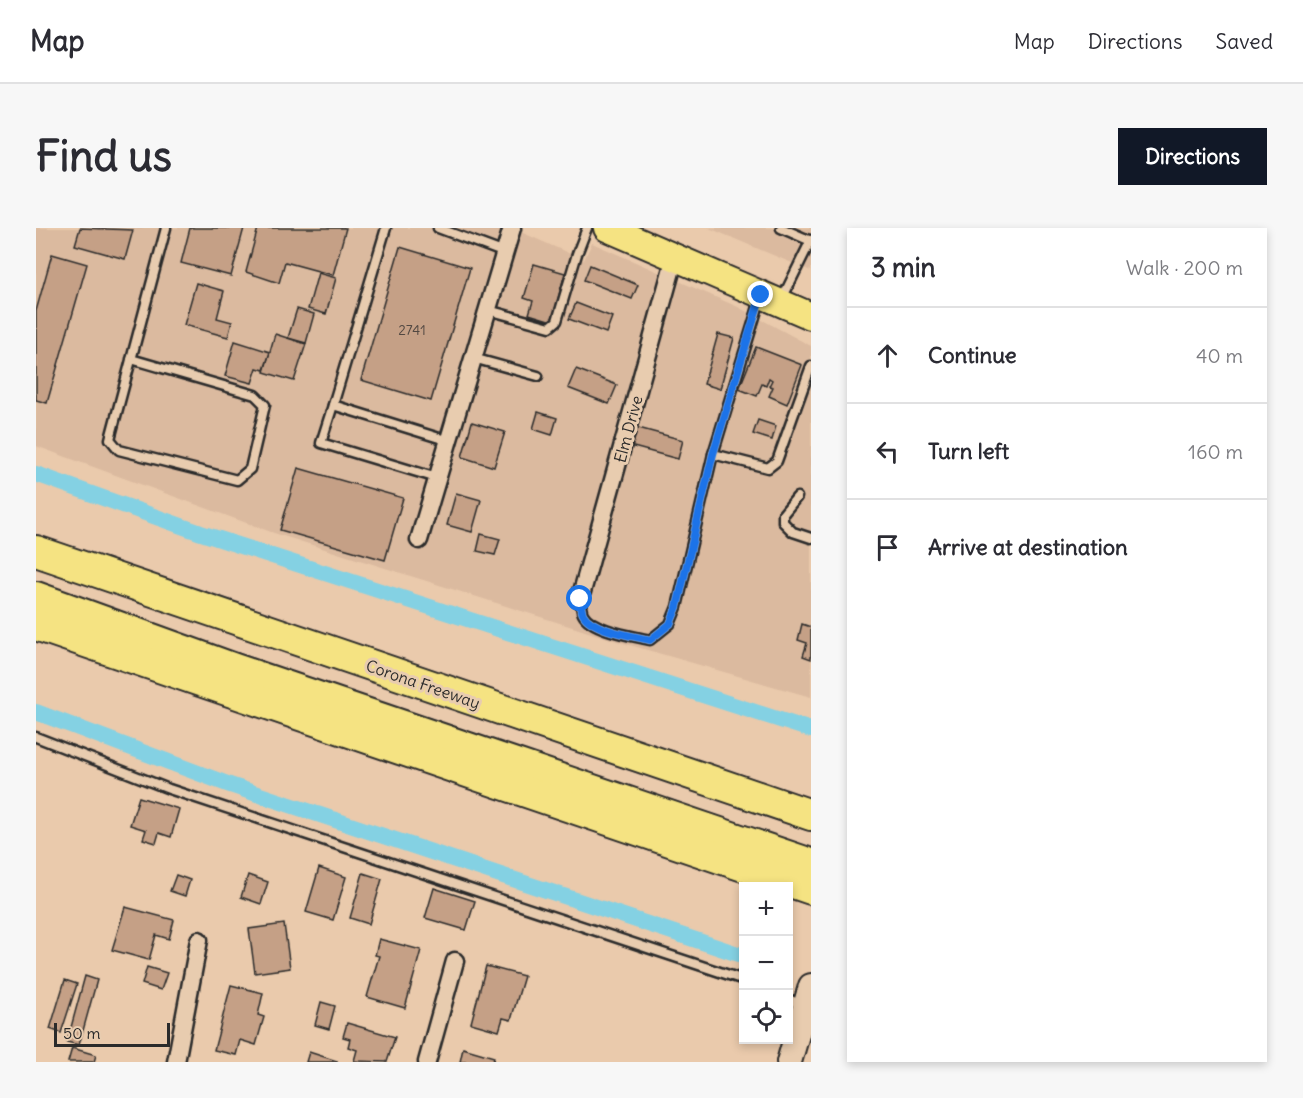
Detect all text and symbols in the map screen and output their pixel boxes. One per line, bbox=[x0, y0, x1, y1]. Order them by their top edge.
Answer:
text: Map bbox=[30, 23, 84, 59]
text: Map bbox=[1014, 28, 1055, 55]
text: Directions bbox=[1088, 28, 1182, 55]
text: Saved bbox=[1215, 28, 1273, 55]
button: Directions bbox=[1118, 128, 1267, 185]
text: Find us bbox=[36, 130, 172, 182]
text: 3 min bbox=[871, 251, 936, 284]
text: Walk · 200 m bbox=[1126, 255, 1243, 280]
route end bbox=[747, 281, 773, 307]
house number: 2741 bbox=[398, 321, 426, 339]
icon: ahead bbox=[871, 339, 904, 372]
text: Continue bbox=[928, 341, 1017, 369]
text: 40 m bbox=[1196, 343, 1243, 368]
street label: Elm Drive bbox=[609, 393, 647, 465]
icon: left bbox=[871, 435, 904, 468]
text: Turn left bbox=[928, 437, 1009, 465]
text: 160 m bbox=[1188, 439, 1243, 464]
icon: arrive bbox=[871, 531, 904, 564]
text: Arrive at destination bbox=[928, 533, 1128, 561]
route start bbox=[566, 585, 592, 611]
street label: Corona Freeway bbox=[363, 655, 483, 713]
map controls bbox=[739, 882, 793, 1044]
button: + bbox=[739, 882, 793, 936]
button: − bbox=[739, 936, 793, 990]
button: locate bbox=[739, 990, 793, 1044]
scale bar bbox=[54, 1020, 170, 1048]
text: 50 m bbox=[63, 1023, 101, 1043]

